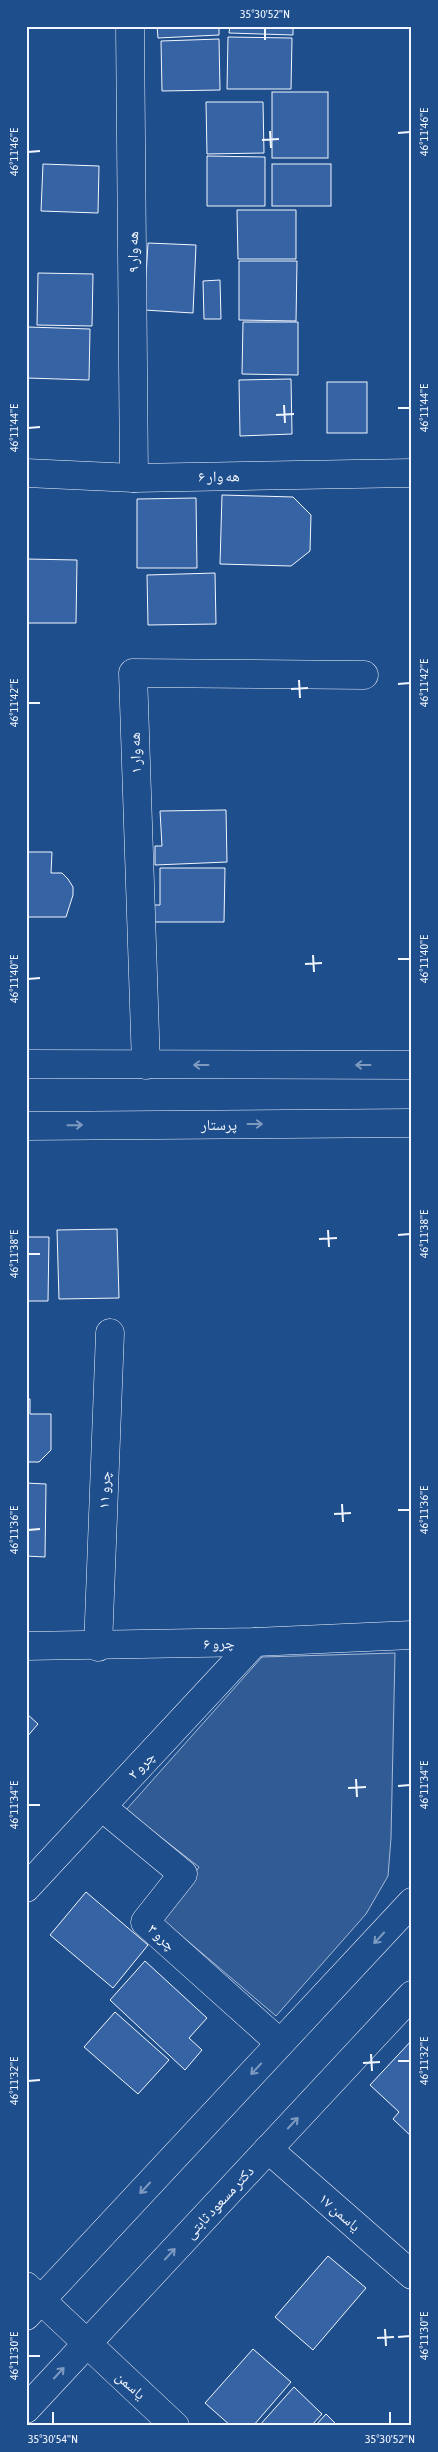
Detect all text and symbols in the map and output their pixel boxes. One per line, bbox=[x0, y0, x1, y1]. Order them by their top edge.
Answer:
text: 35°30'52"N bbox=[240, 7, 290, 21]
text: 46°11'46"E bbox=[417, 108, 431, 156]
text: 46°11'46"E bbox=[7, 128, 21, 176]
street label: هه وار ۹ bbox=[124, 231, 142, 273]
text: 46°11'44"E bbox=[417, 384, 431, 432]
text: 46°11'44"E bbox=[7, 404, 21, 452]
street label: هه وار ۶ bbox=[198, 467, 240, 486]
text: 46°11'42"E bbox=[417, 659, 431, 707]
text: 46°11'42"E bbox=[7, 679, 21, 727]
street label: هه وار ۱ bbox=[126, 732, 145, 774]
text: 46°11'40"E bbox=[417, 935, 431, 983]
text: 46°11'40"E bbox=[7, 955, 21, 1003]
one-way arrow bbox=[193, 1060, 209, 1070]
one-way arrow bbox=[355, 1060, 372, 1070]
street label: پرستار bbox=[200, 1116, 237, 1134]
one-way arrow bbox=[246, 1119, 263, 1129]
one-way arrow bbox=[66, 1120, 83, 1130]
text: 46°11'38"E bbox=[417, 1210, 431, 1258]
text: 46°11'38"E bbox=[7, 1230, 21, 1278]
street label: چرو ۱۱ bbox=[95, 1470, 114, 1509]
text: 46°11'36"E bbox=[417, 1486, 431, 1534]
text: 46°11'36"E bbox=[7, 1506, 21, 1554]
street label: چرو ۶ bbox=[203, 1634, 235, 1653]
street label: چرو ۲ bbox=[124, 1747, 159, 1783]
text: 46°11'34"E bbox=[417, 1761, 431, 1809]
text: 46°11'34"E bbox=[7, 1781, 21, 1829]
street label: چرو ۳ bbox=[144, 1920, 180, 1955]
one-way arrow bbox=[373, 1931, 384, 1944]
text: 46°11'32"E bbox=[417, 2037, 431, 2085]
text: 46°11'32"E bbox=[7, 2057, 21, 2105]
one-way arrow bbox=[250, 2063, 262, 2076]
one-way arrow bbox=[287, 2116, 299, 2129]
street label: دکتر مسعود ثابتی bbox=[181, 2162, 258, 2243]
one-way arrow bbox=[139, 2182, 151, 2195]
street label: یاسمن ۱۷ bbox=[314, 2189, 364, 2236]
one-way arrow bbox=[164, 2248, 176, 2261]
text: 46°11'30"E bbox=[417, 2312, 431, 2360]
text: 46°11'30"E bbox=[7, 2332, 21, 2380]
one-way arrow bbox=[53, 2367, 65, 2380]
street label: یاسمن bbox=[111, 2367, 149, 2404]
text: 35°30'54"N bbox=[28, 2432, 78, 2446]
text: 35°30'52"N bbox=[365, 2432, 415, 2446]

